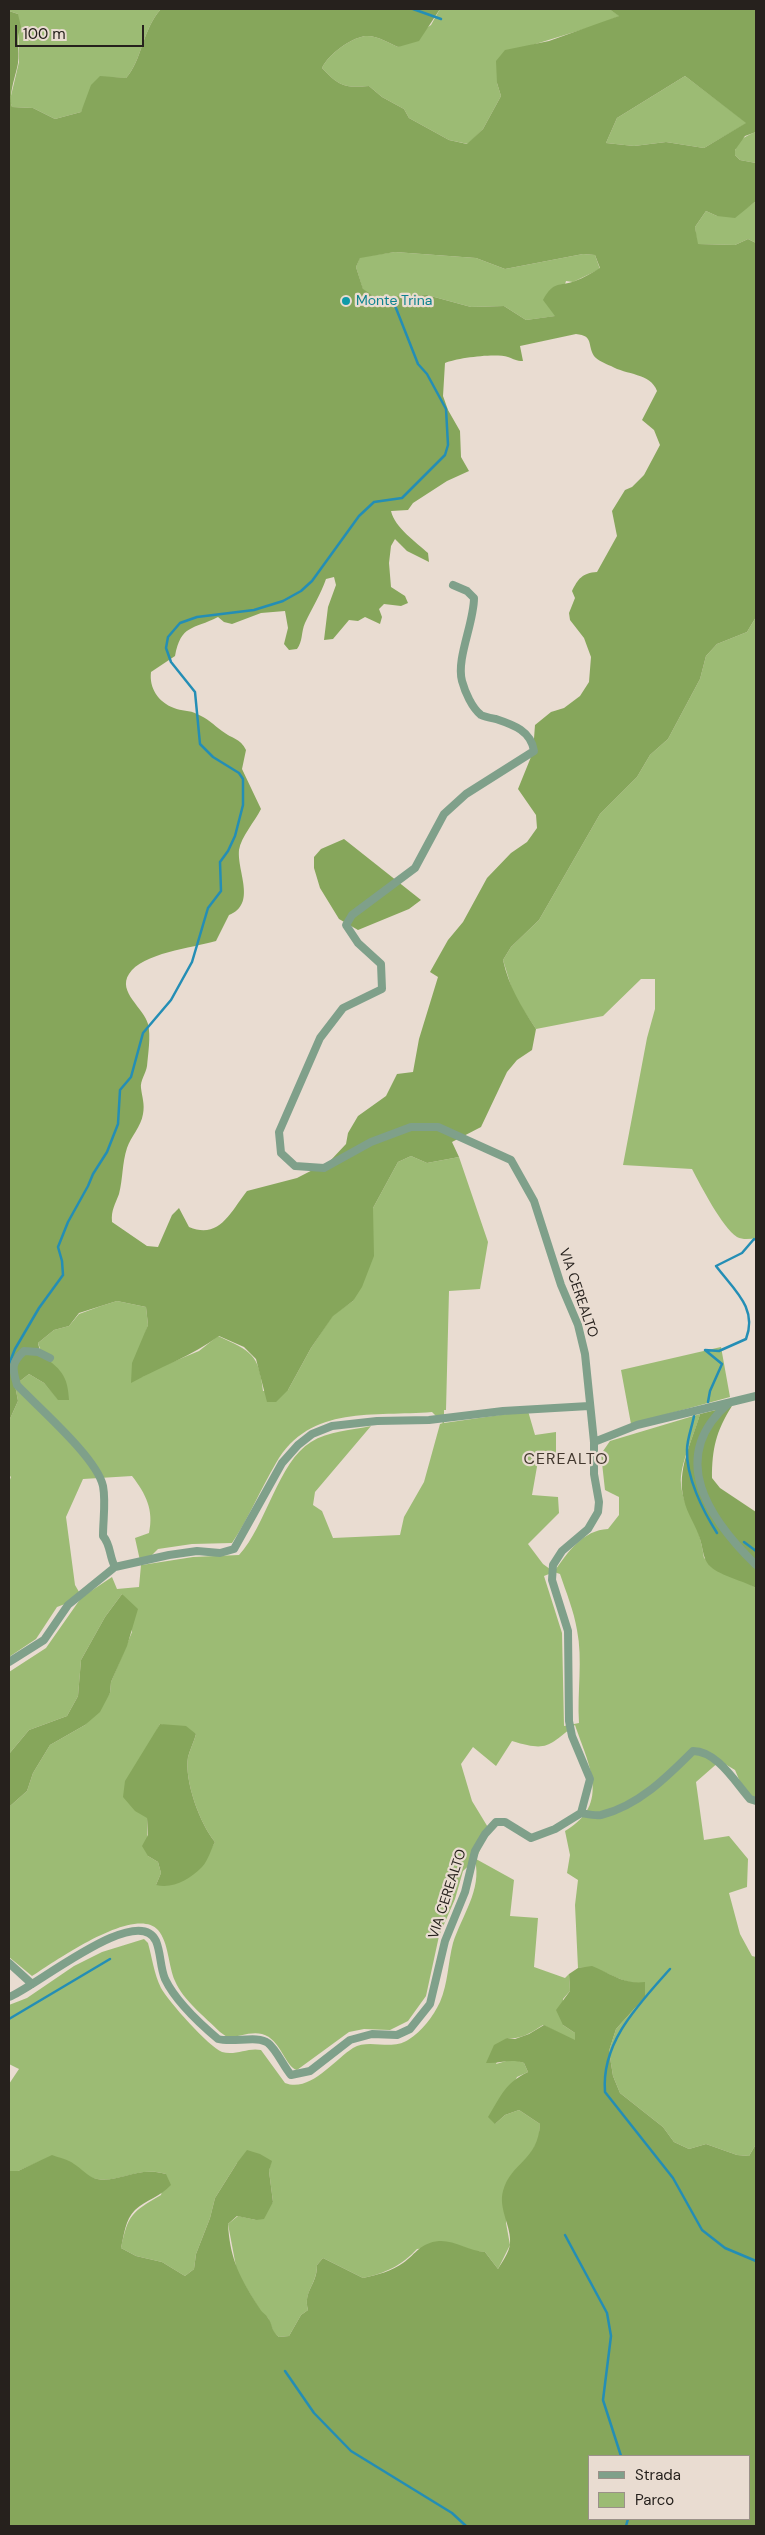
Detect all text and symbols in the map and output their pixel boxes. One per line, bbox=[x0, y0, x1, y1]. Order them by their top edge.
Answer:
scale bar bbox=[18, 15, 146, 47]
text: 100 m bbox=[23, 24, 66, 44]
place label: Monte Trina bbox=[356, 293, 432, 309]
marker: Monte Trina bbox=[340, 295, 352, 307]
street label: VIA CEREALTO bbox=[555, 1246, 601, 1340]
district label: CEREALTO bbox=[522, 1450, 610, 1470]
street label: VIA CEREALTO bbox=[426, 1847, 470, 1941]
legend bbox=[588, 2455, 750, 2520]
text: Strada bbox=[635, 2465, 681, 2485]
text: Parco bbox=[635, 2490, 674, 2510]

